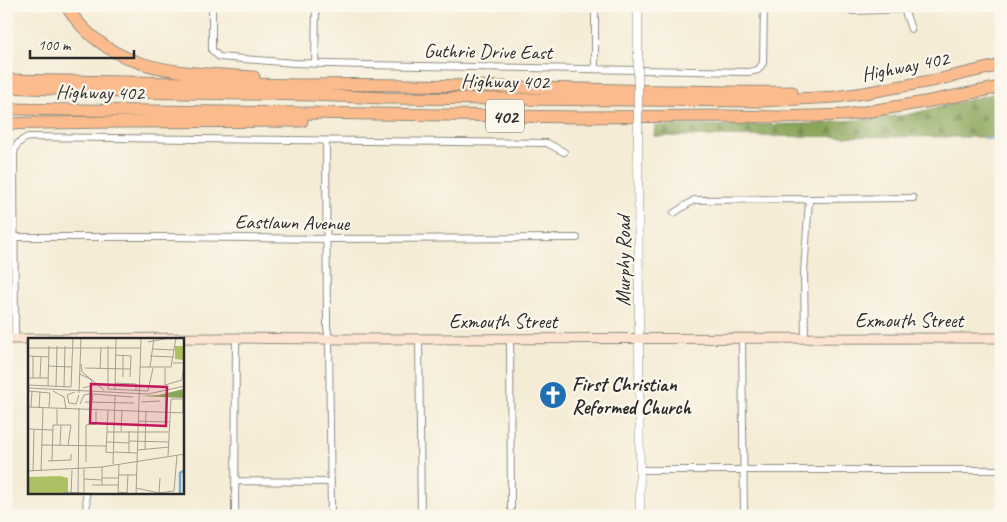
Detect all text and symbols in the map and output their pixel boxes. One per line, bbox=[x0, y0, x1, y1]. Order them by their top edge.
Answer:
scale bar bbox=[30, 28, 134, 60]
text: 100 m bbox=[38, 36, 72, 55]
street label: Guthrie Drive East bbox=[424, 38, 555, 65]
street label: Highway 402 bbox=[859, 45, 953, 87]
street label: Highway 402 bbox=[461, 68, 551, 95]
street label: Highway 402 bbox=[56, 79, 146, 106]
road number: 402 bbox=[486, 100, 524, 132]
street label: Eastlawn Avenue bbox=[235, 209, 351, 236]
street label: Murphy Road bbox=[611, 213, 636, 306]
street label: Exmouth Street bbox=[855, 308, 965, 333]
street label: Exmouth Street bbox=[449, 309, 559, 334]
inset map bbox=[28, 338, 184, 494]
place label: First Christian Reformed Church bbox=[572, 372, 691, 420]
church icon: First Christian Reformed Church bbox=[538, 380, 568, 410]

